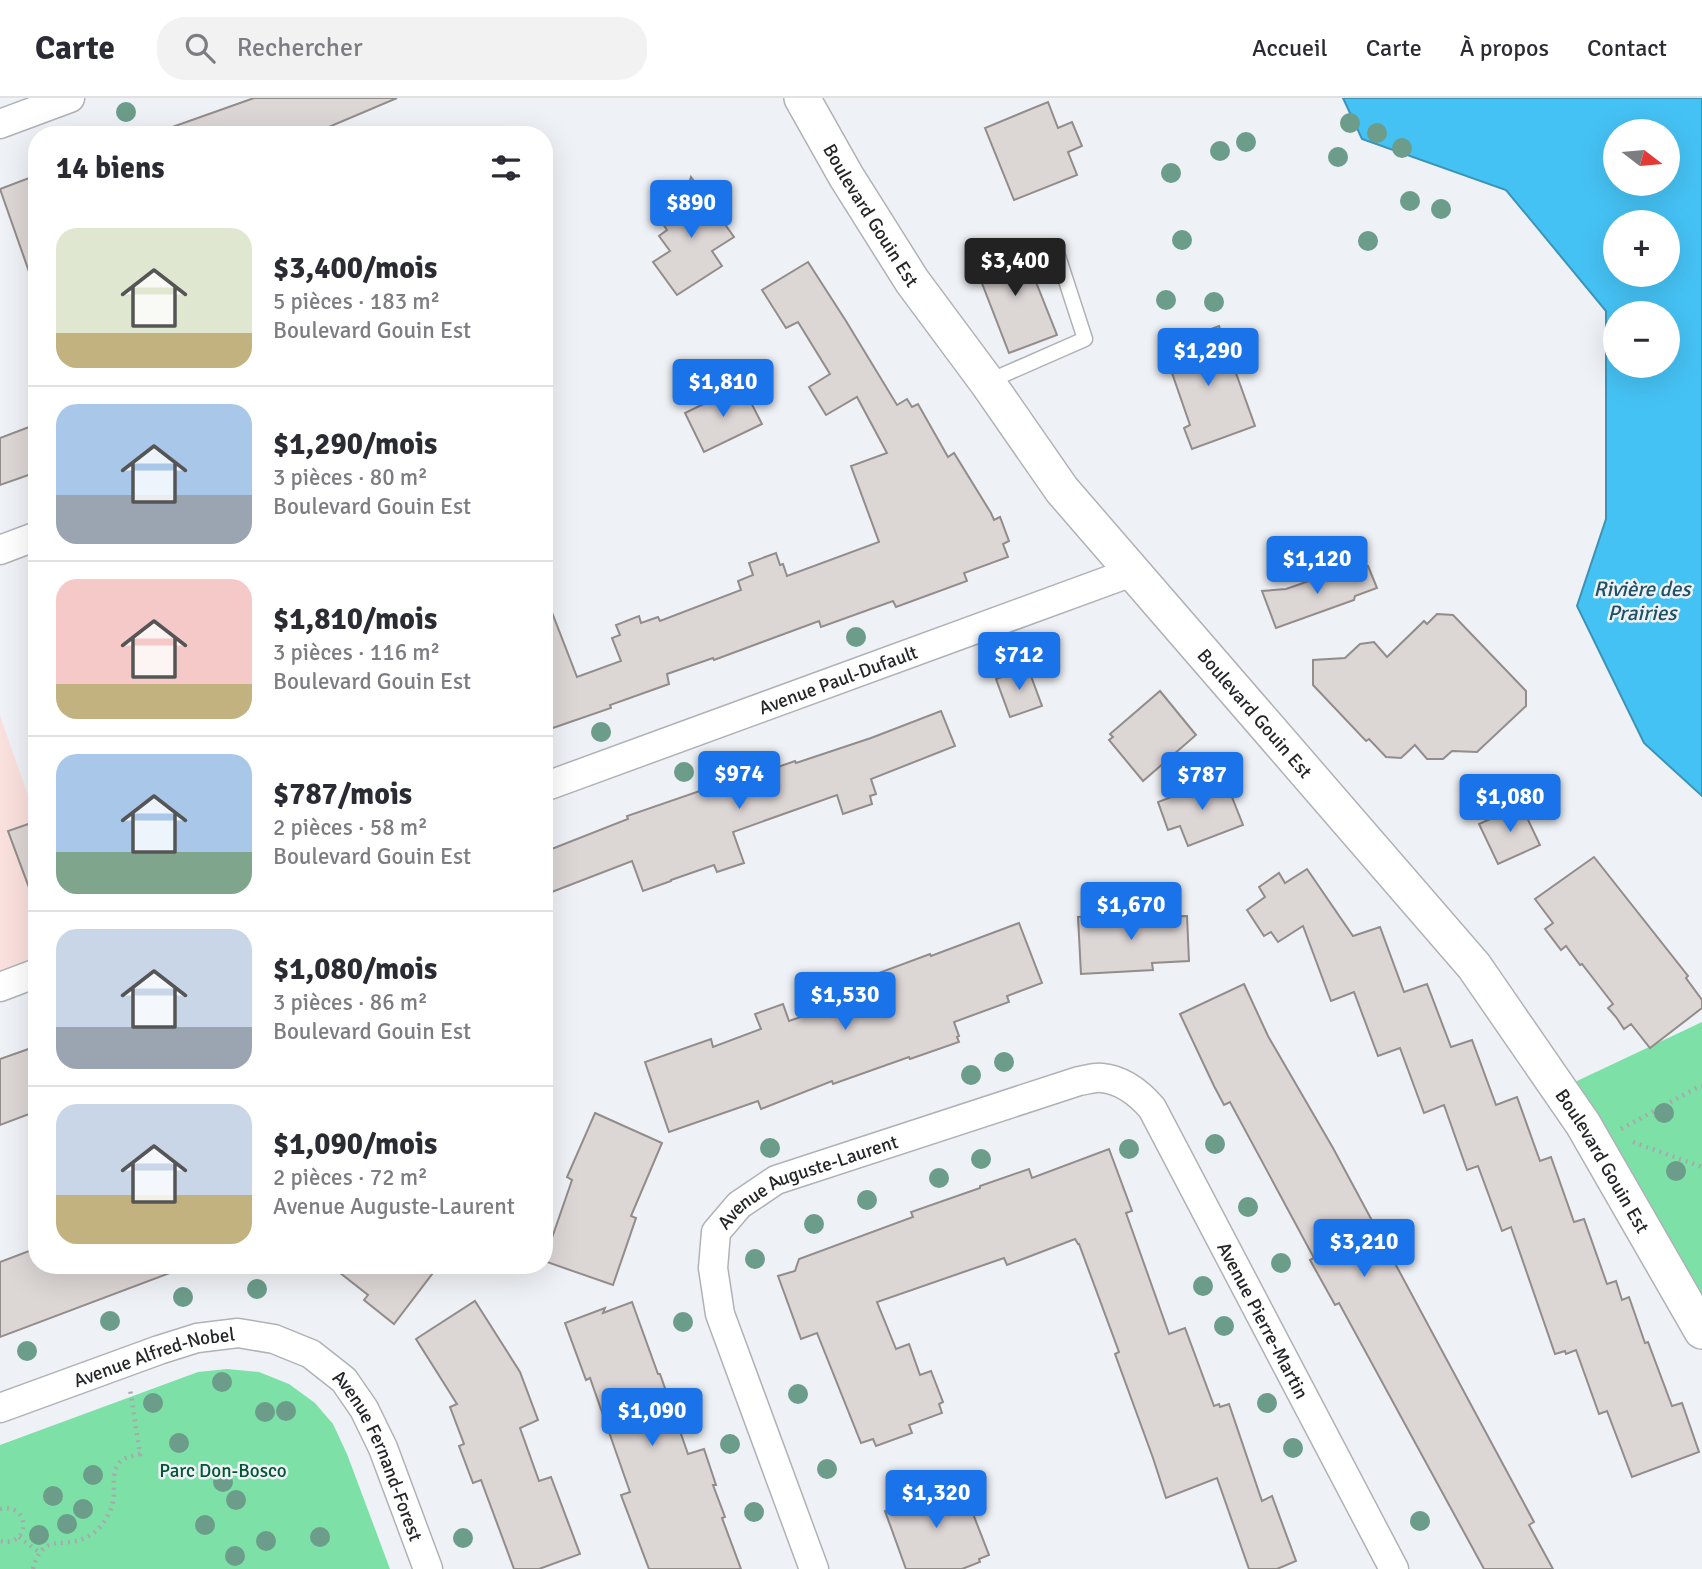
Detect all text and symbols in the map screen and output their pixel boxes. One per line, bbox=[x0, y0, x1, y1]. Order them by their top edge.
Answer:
search box bbox=[157, 17, 647, 80]
text: Carte bbox=[35, 28, 115, 69]
icon: search bbox=[181, 29, 219, 67]
text: Rechercher bbox=[237, 32, 363, 64]
text: Accueil bbox=[1252, 33, 1328, 63]
text: Carte bbox=[1366, 33, 1422, 63]
text: À propos bbox=[1460, 33, 1549, 63]
text: Contact bbox=[1587, 33, 1667, 63]
north arrow bbox=[1603, 119, 1680, 196]
map controls bbox=[1603, 119, 1680, 378]
street label: Boulevard Gouin Est bbox=[817, 140, 924, 292]
icon: filters bbox=[487, 149, 525, 187]
text: 14 biens bbox=[56, 150, 165, 187]
pin: $890 bbox=[650, 180, 732, 240]
text: $890 bbox=[666, 188, 716, 217]
button: + bbox=[1603, 210, 1680, 287]
pin: $3,400 bbox=[958, 238, 1072, 298]
text: $3,400 bbox=[981, 246, 1049, 275]
text: $3,400/mois bbox=[273, 250, 437, 287]
icon: home bbox=[112, 256, 196, 340]
text: 5 pièces · 183 m² bbox=[273, 287, 440, 316]
button: − bbox=[1603, 301, 1680, 378]
text: Boulevard Gouin Est bbox=[273, 316, 471, 345]
pin: $1,290 bbox=[1151, 328, 1265, 388]
text: $1,290 bbox=[1174, 336, 1242, 365]
pin: $1,810 bbox=[666, 360, 780, 419]
text: $1,810 bbox=[689, 367, 757, 396]
text: $1,290/mois bbox=[273, 426, 437, 463]
icon: home bbox=[112, 432, 196, 516]
text: 3 pièces · 80 m² bbox=[273, 463, 428, 492]
text: Boulevard Gouin Est bbox=[273, 492, 471, 521]
pin: $1,120 bbox=[1260, 536, 1374, 596]
text: $1,120 bbox=[1283, 544, 1351, 573]
water label: Rivière des Prairies bbox=[1594, 576, 1692, 626]
text: $1,810/mois bbox=[273, 601, 437, 638]
icon: home bbox=[112, 607, 196, 691]
pin: $712 bbox=[978, 632, 1060, 692]
text: 3 pièces · 116 m² bbox=[273, 638, 440, 667]
street label: Avenue Paul-Dufault bbox=[756, 640, 921, 720]
text: $712 bbox=[994, 640, 1044, 669]
street label: Boulevard Gouin Est bbox=[1192, 644, 1317, 784]
text: Boulevard Gouin Est bbox=[273, 667, 471, 696]
pin: $974 bbox=[698, 752, 780, 811]
pin: $787 bbox=[1161, 752, 1243, 812]
text: $974 bbox=[714, 759, 764, 788]
text: $787 bbox=[1177, 760, 1227, 789]
pin: $1,080 bbox=[1453, 774, 1567, 834]
text: $787/mois bbox=[273, 776, 412, 813]
icon: home bbox=[112, 782, 196, 866]
text: $1,080 bbox=[1476, 782, 1544, 811]
text: 2 pièces · 58 m² bbox=[273, 813, 428, 842]
text: Boulevard Gouin Est bbox=[273, 842, 471, 871]
pin: $1,670 bbox=[1074, 882, 1188, 942]
text: $1,670 bbox=[1097, 890, 1165, 919]
text: $1,080/mois bbox=[273, 951, 437, 988]
icon: home bbox=[112, 957, 196, 1041]
pin: $1,530 bbox=[788, 972, 902, 1032]
text: $1,530 bbox=[811, 980, 879, 1009]
text: 3 pièces · 86 m² bbox=[273, 988, 428, 1017]
text: Boulevard Gouin Est bbox=[273, 1017, 471, 1046]
street label: Boulevard Gouin Est bbox=[1549, 1085, 1654, 1238]
text: $1,090/mois bbox=[273, 1126, 437, 1163]
street label: Avenue Auguste-Laurent bbox=[713, 1130, 901, 1235]
icon: home bbox=[112, 1132, 196, 1216]
text: 2 pièces · 72 m² bbox=[273, 1163, 428, 1192]
text: Avenue Auguste-Laurent bbox=[273, 1192, 515, 1221]
pin: $3,210 bbox=[1307, 1220, 1421, 1279]
text: $3,210 bbox=[1330, 1227, 1398, 1256]
street label: Avenue Pierre-Martin bbox=[1212, 1238, 1313, 1403]
street label: Avenue Alfred-Nobel bbox=[70, 1322, 236, 1393]
street label: Avenue Fernand-Forest bbox=[328, 1365, 428, 1545]
pin: $1,090 bbox=[595, 1388, 709, 1448]
text: $1,090 bbox=[618, 1396, 686, 1425]
park label: Parc Don-Bosco bbox=[159, 1459, 287, 1483]
pin: $1,320 bbox=[879, 1470, 993, 1530]
text: $1,320 bbox=[902, 1478, 970, 1507]

